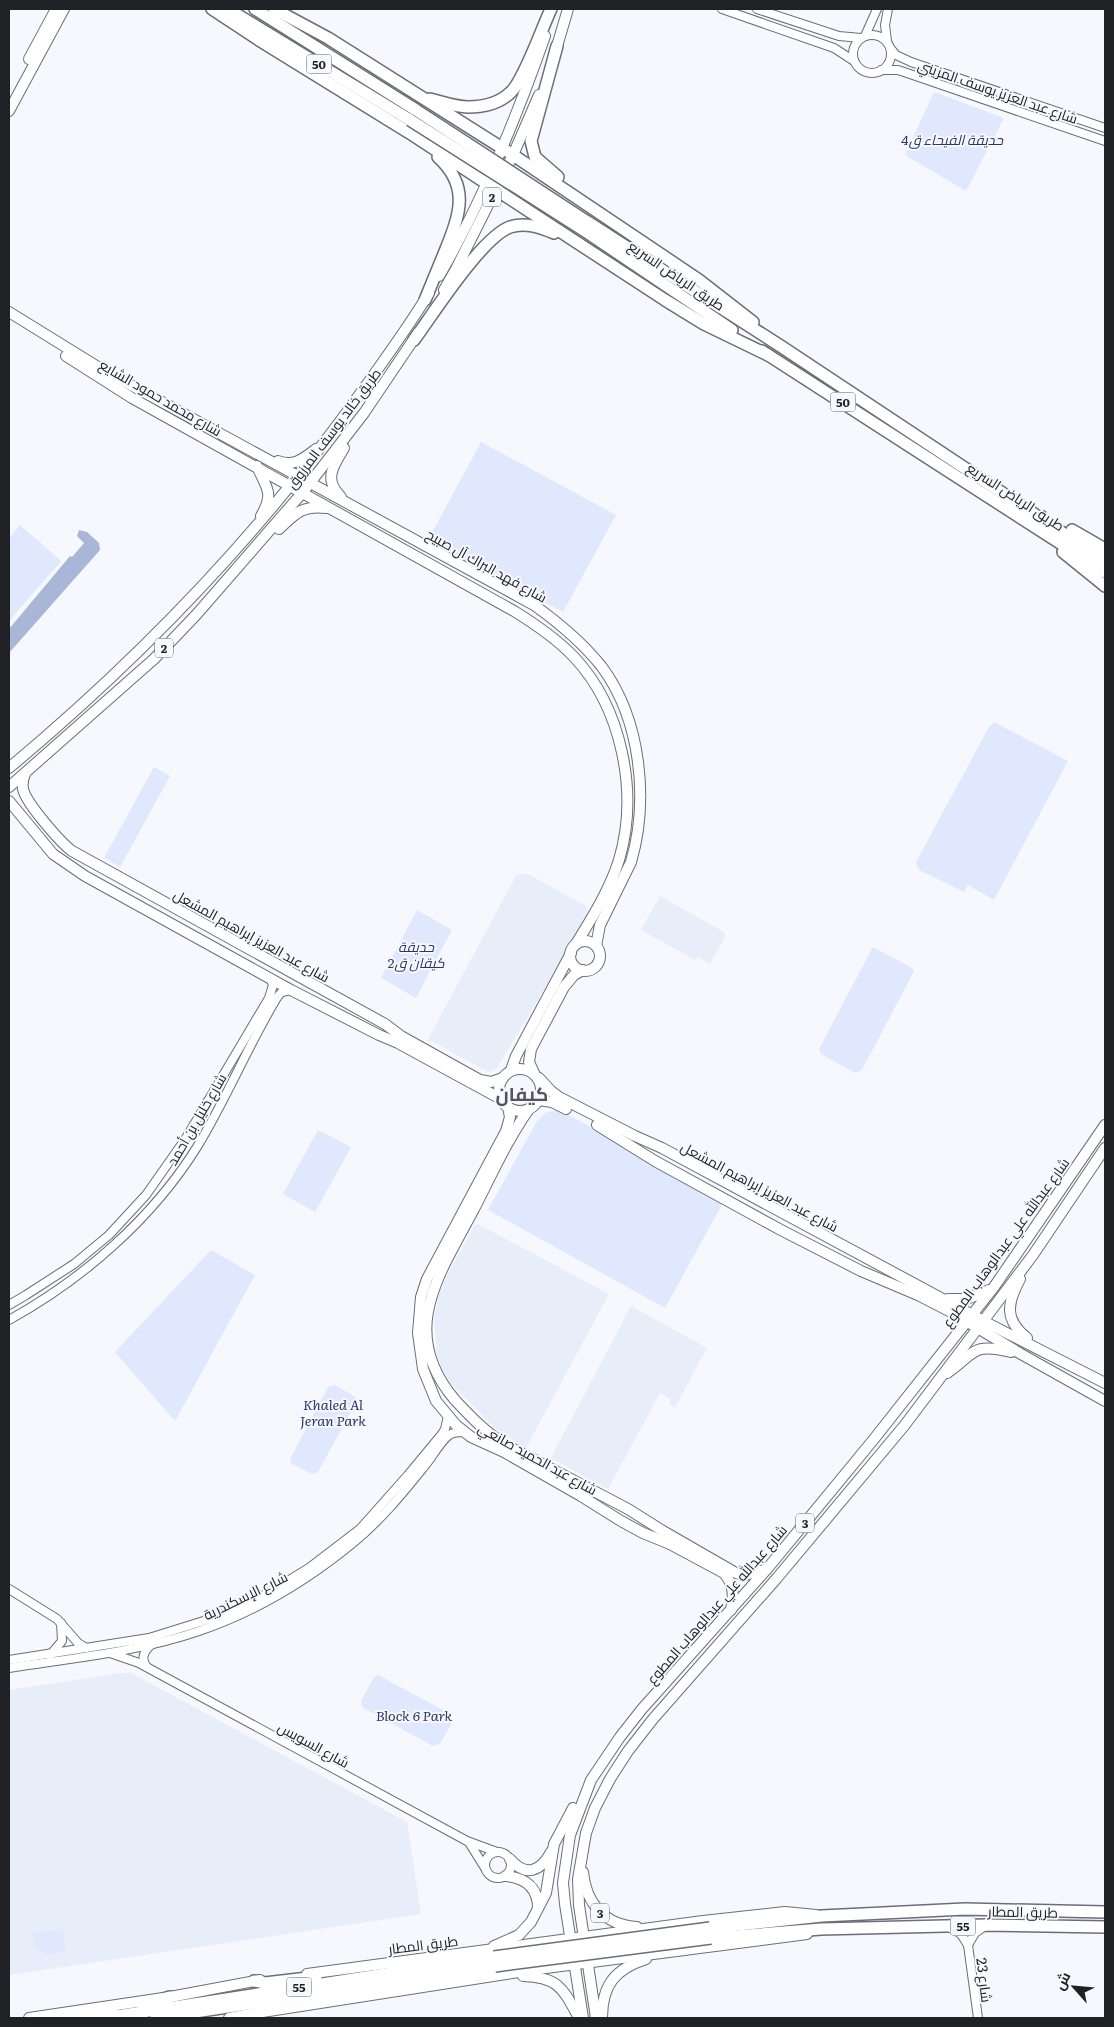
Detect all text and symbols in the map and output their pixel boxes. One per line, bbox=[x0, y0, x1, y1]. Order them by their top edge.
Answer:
road number: 50 bbox=[306, 54, 332, 74]
street label: شارع عبد العزيز يوسف المزيني bbox=[914, 54, 1081, 131]
park label: حديقة الفيحاء ق4 bbox=[901, 129, 1004, 149]
road number: 2 bbox=[483, 188, 501, 206]
street label: طريق الرياض السريع bbox=[625, 235, 729, 315]
street label: شارع محمد حمود الشايع bbox=[96, 354, 226, 440]
street label: طريق خالد يوسف المرزوق bbox=[281, 363, 385, 493]
road number: 50 bbox=[830, 392, 856, 412]
street label: طريق الرياض السريع bbox=[963, 457, 1069, 535]
street label: شارع فهد البراك آل صبيح bbox=[423, 523, 551, 607]
road number: 2 bbox=[155, 638, 173, 658]
street label: شارع عبد العزيز إبراهيم المشعل bbox=[170, 884, 334, 987]
park label: حديقة كيقان ق2 bbox=[387, 936, 445, 972]
street label: شارع خليل بن أحمد bbox=[161, 1069, 231, 1169]
district label: كيفان bbox=[496, 1079, 548, 1107]
street label: شارع عبد العزيز إبراهيم المشعل bbox=[677, 1136, 842, 1237]
street label: شارع عبدالله علي عبدالوهاب المطوع bbox=[937, 1153, 1076, 1333]
park label: Khaled Al Jeran Park bbox=[300, 1394, 366, 1430]
street label: شارع عبد الحميد صانعي bbox=[473, 1417, 601, 1502]
road number: 3 bbox=[796, 1514, 814, 1532]
street label: شارع عبدالله علي عبدالوهاب المطوع bbox=[641, 1520, 793, 1690]
street label: شارع الإسكندرية bbox=[199, 1566, 291, 1624]
park label: Block 6 Park bbox=[376, 1705, 453, 1725]
street label: شارع السويس bbox=[275, 1716, 353, 1772]
street label: طريق المطار bbox=[987, 1900, 1058, 1922]
road number: 3 bbox=[591, 1904, 609, 1922]
road number: 55 bbox=[950, 1916, 976, 1935]
street label: طريق المطار bbox=[386, 1930, 459, 1958]
street label: شارع 23 bbox=[972, 1957, 998, 2003]
north arrow bbox=[1049, 1962, 1099, 2012]
text: ش bbox=[1049, 1968, 1075, 1993]
road number: 55 bbox=[286, 1978, 312, 1996]

